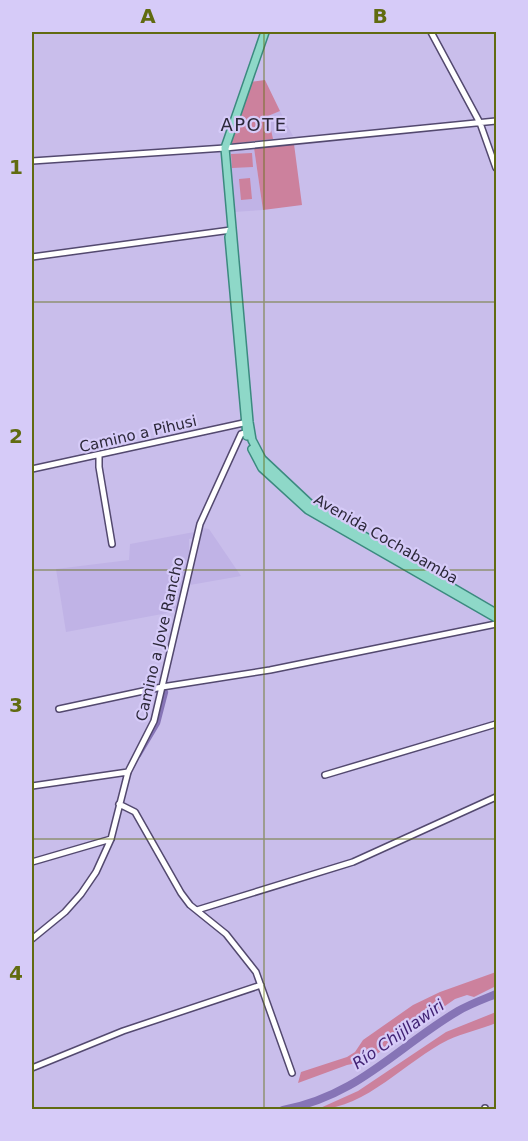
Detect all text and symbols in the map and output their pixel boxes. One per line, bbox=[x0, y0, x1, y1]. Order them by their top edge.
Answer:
text: A bbox=[140, 4, 156, 28]
text: B bbox=[372, 4, 388, 28]
district label: APOTE bbox=[220, 114, 288, 135]
text: 1 bbox=[9, 155, 23, 179]
street label: Camino a Pihusi bbox=[78, 412, 198, 456]
text: 2 bbox=[9, 424, 23, 448]
street label: Avenida Cochabamba bbox=[311, 490, 461, 588]
street label: Camino a Jove Rancho bbox=[132, 555, 188, 723]
text: 3 bbox=[9, 693, 23, 717]
text: 4 bbox=[9, 961, 23, 985]
water label: Río Chijllawiri bbox=[349, 995, 448, 1073]

